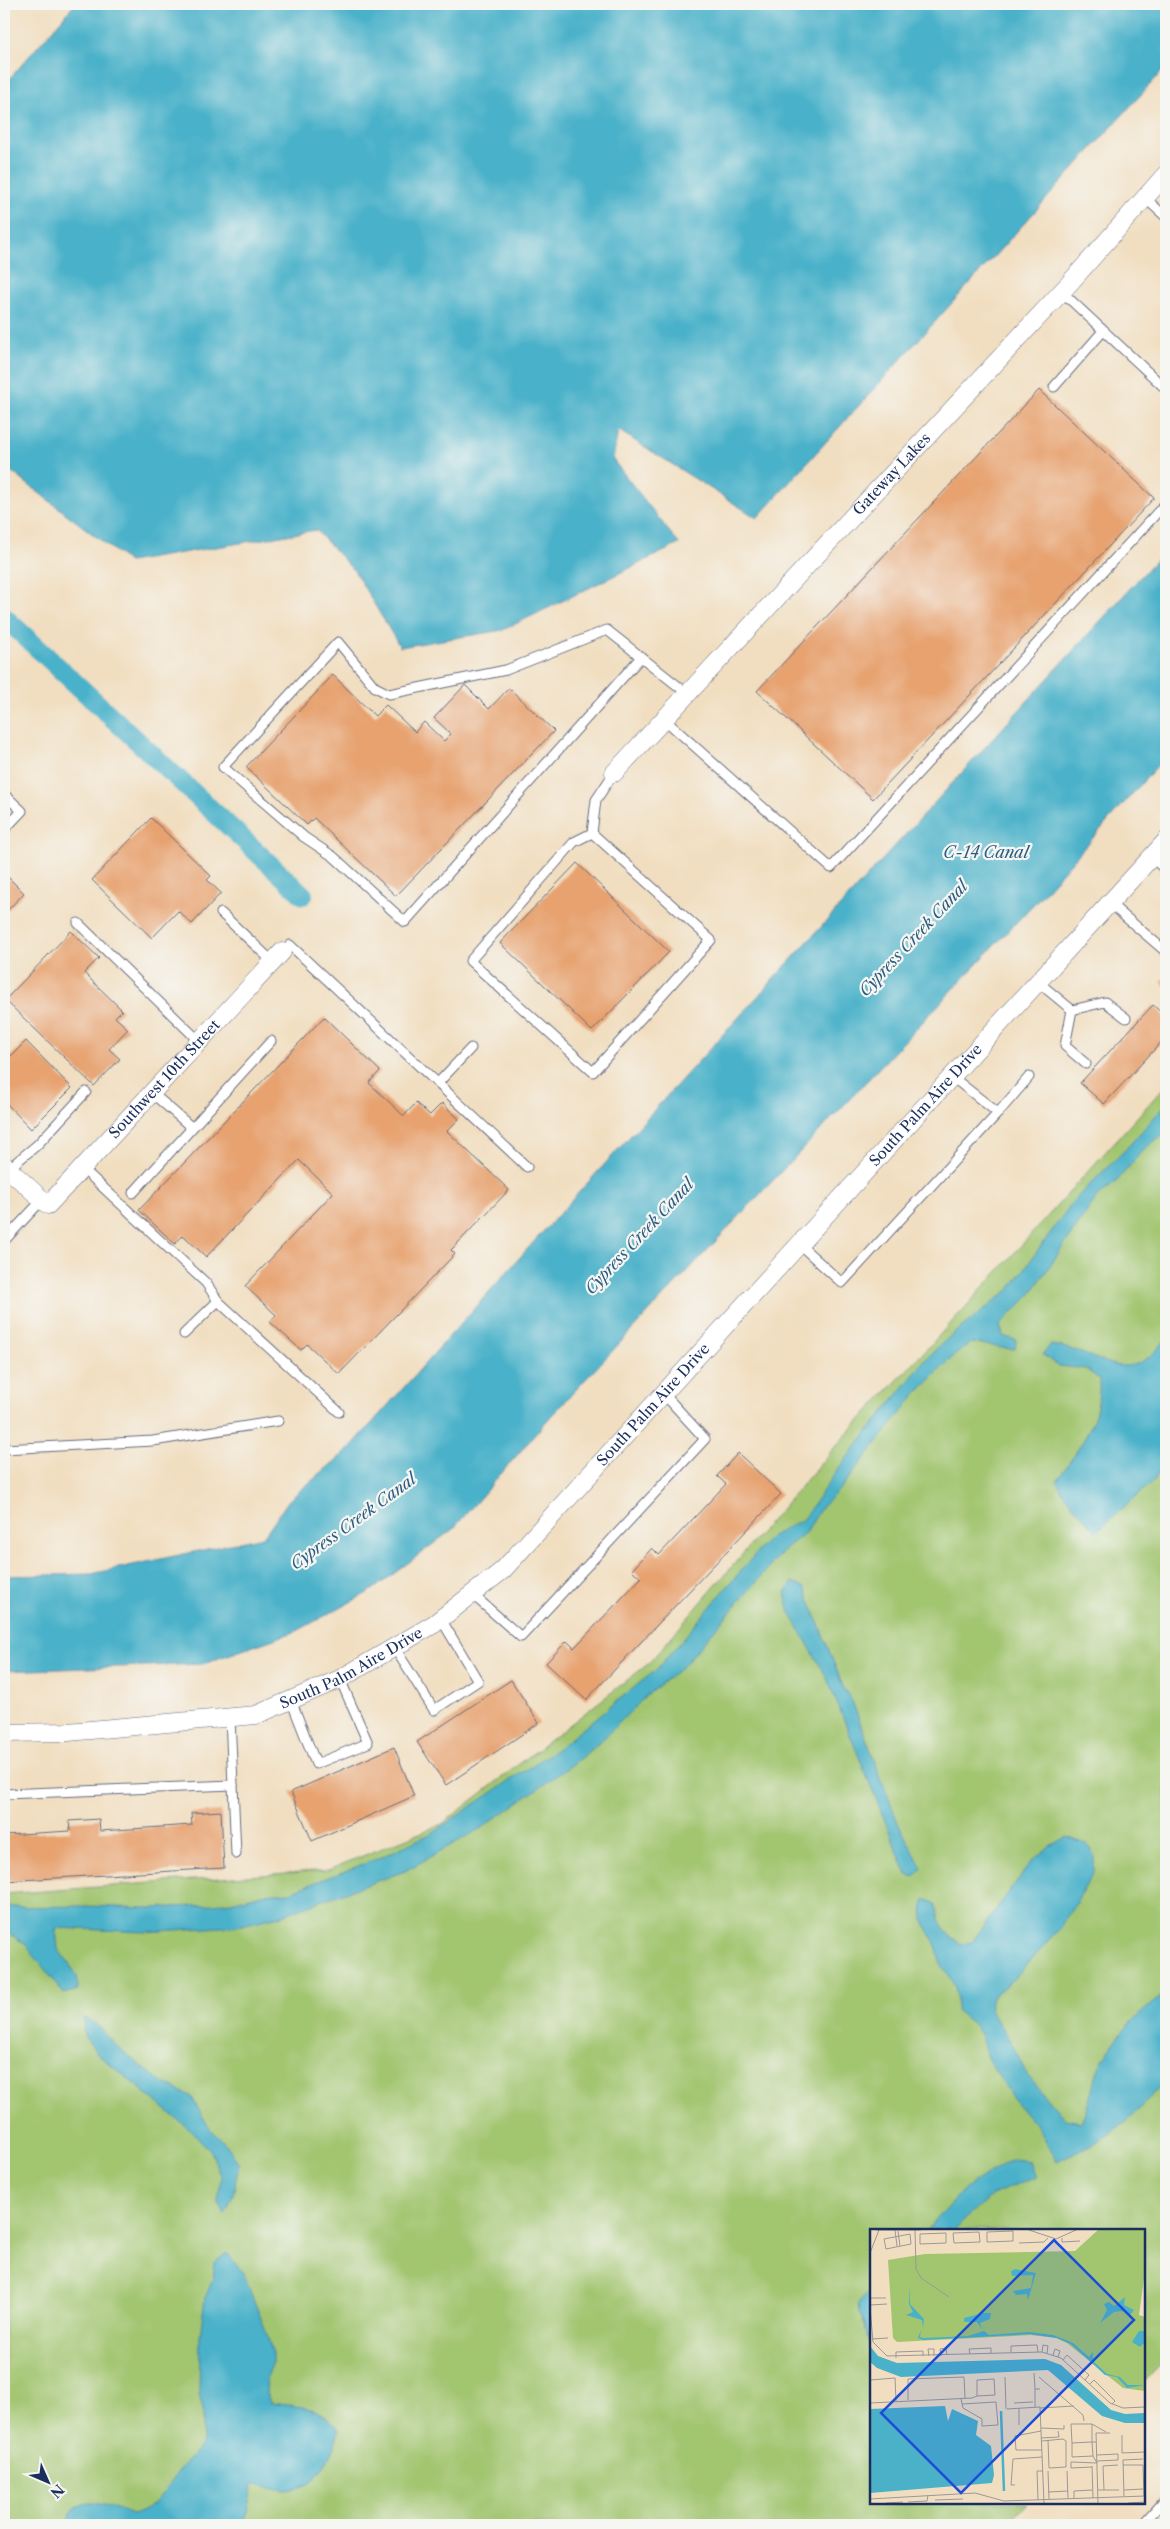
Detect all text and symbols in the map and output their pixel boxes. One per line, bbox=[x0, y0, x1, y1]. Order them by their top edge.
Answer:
street label: Gateway Lakes bbox=[849, 429, 934, 519]
water label: C-14 Canal bbox=[943, 842, 1031, 862]
water label: Cypress Creek Canal bbox=[854, 875, 973, 1000]
street label: Southwest 10th Street bbox=[104, 1015, 224, 1142]
street label: South Palm Aire Drive bbox=[865, 1040, 986, 1170]
water label: Cypress Creek Canal bbox=[580, 1173, 699, 1298]
street label: South Palm Aire Drive bbox=[592, 1339, 713, 1470]
water label: Cypress Creek Canal bbox=[286, 1468, 421, 1573]
street label: South Palm Aire Drive bbox=[277, 1623, 426, 1713]
inset map bbox=[870, 2229, 1145, 2504]
north arrow bbox=[22, 2456, 72, 2506]
text: N bbox=[47, 2481, 68, 2502]

